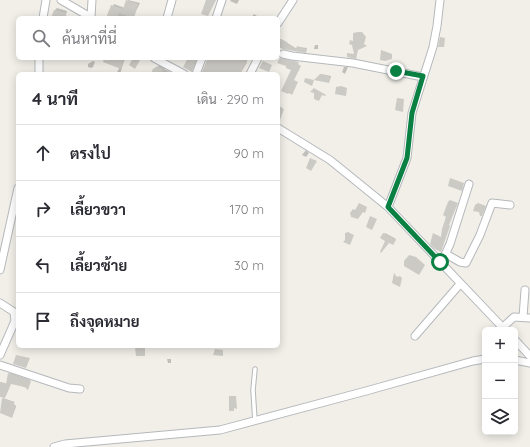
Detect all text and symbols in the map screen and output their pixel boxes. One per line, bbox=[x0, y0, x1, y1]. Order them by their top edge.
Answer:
search box bbox=[16, 16, 280, 60]
icon: search bbox=[30, 27, 52, 49]
text: ค้นหาที่นี่ bbox=[62, 29, 117, 48]
route end bbox=[387, 62, 405, 80]
text: 4 นาที bbox=[32, 88, 78, 109]
text: เดิน · 290 m bbox=[197, 91, 264, 107]
icon: ahead bbox=[32, 142, 54, 164]
text: ตรงไป bbox=[70, 144, 111, 163]
text: 90 m bbox=[234, 145, 264, 161]
icon: right bbox=[32, 198, 54, 220]
text: เลี้ยวขวา bbox=[70, 200, 126, 219]
text: 170 m bbox=[229, 201, 264, 217]
route start bbox=[431, 253, 449, 271]
icon: left bbox=[32, 254, 54, 276]
text: เลี้ยวซ้าย bbox=[70, 256, 127, 275]
text: 30 m bbox=[234, 257, 264, 273]
icon: arrive bbox=[32, 310, 54, 332]
text: ถึงจุดหมาย bbox=[70, 312, 140, 331]
map controls bbox=[482, 327, 518, 435]
button: + bbox=[482, 327, 518, 363]
button: − bbox=[482, 363, 518, 399]
button: layers bbox=[482, 399, 518, 435]

